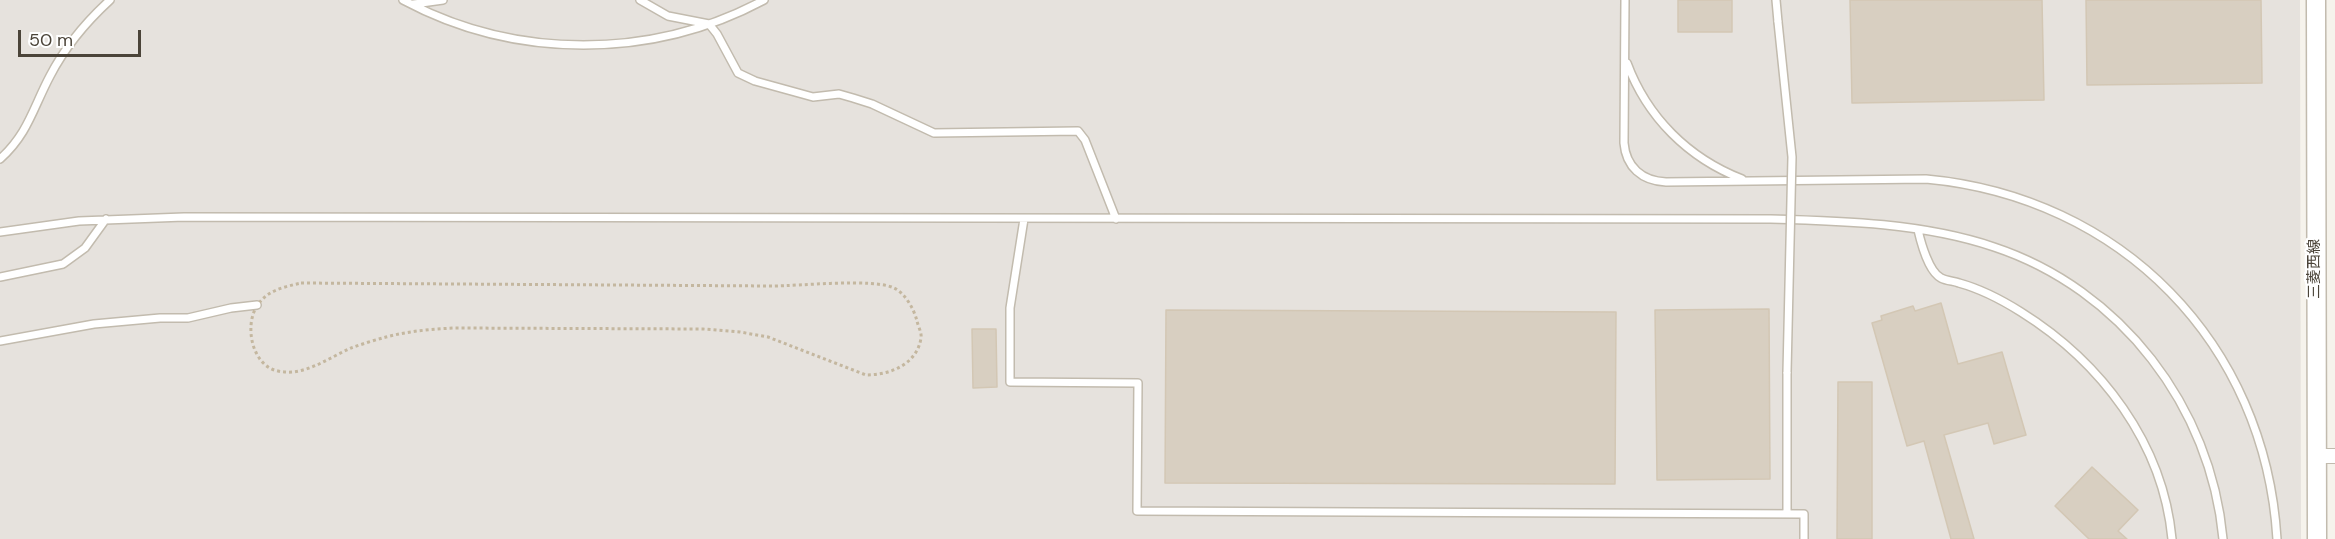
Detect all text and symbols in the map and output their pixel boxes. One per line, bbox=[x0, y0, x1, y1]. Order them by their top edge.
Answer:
scale bar bbox=[21, 18, 144, 56]
text: 50 m bbox=[29, 28, 73, 52]
street label: 三菱西線 bbox=[2306, 239, 2324, 299]

